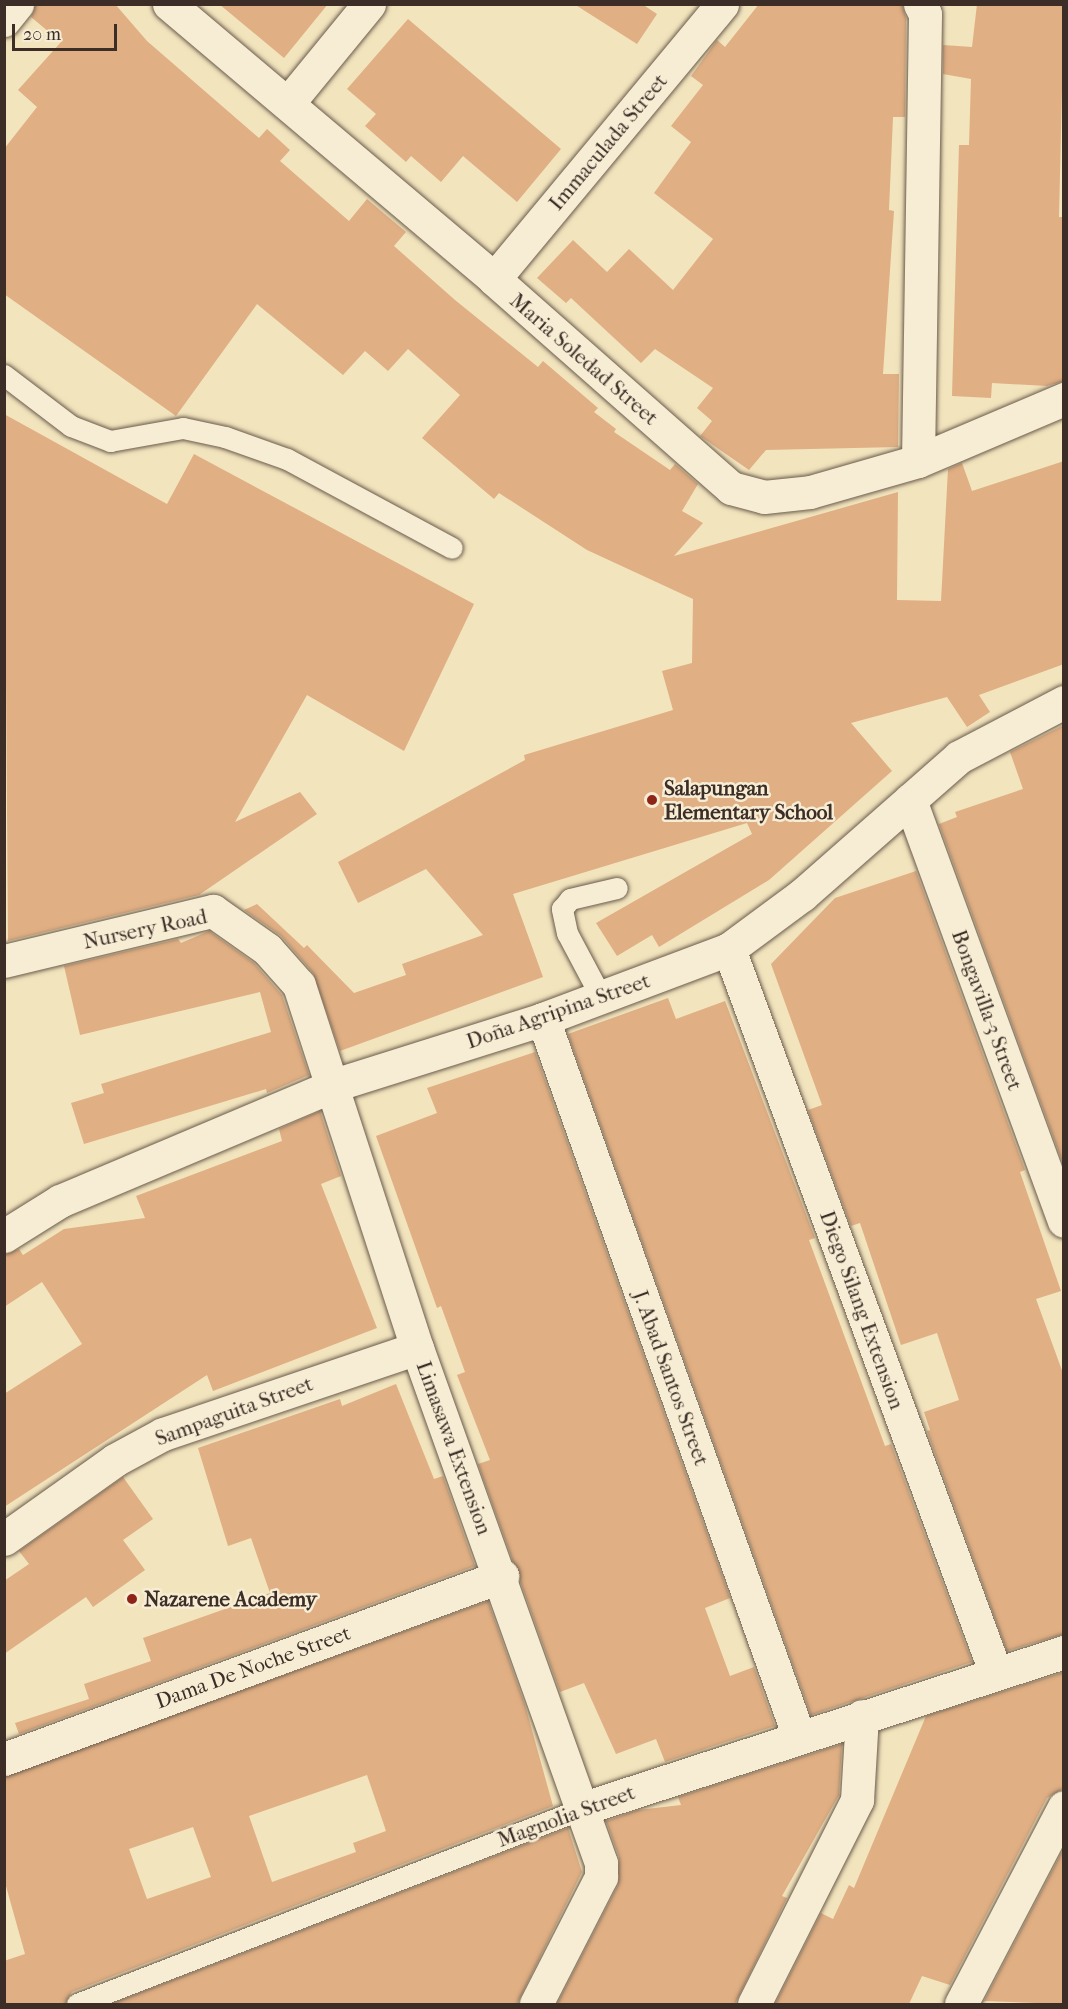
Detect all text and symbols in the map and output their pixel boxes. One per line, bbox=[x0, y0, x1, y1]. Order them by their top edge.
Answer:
scale bar bbox=[15, 12, 120, 50]
text: 20 m bbox=[23, 24, 61, 45]
street label: Immaculada Street bbox=[544, 69, 672, 215]
street label: Maria Soledad Street bbox=[505, 288, 663, 430]
place label: Salapungan Elementary School bbox=[664, 775, 833, 825]
marker: Salapungan Elementary School bbox=[645, 793, 659, 807]
street label: Nursery Road bbox=[81, 904, 209, 954]
street label: Bongavilla-3 Street bbox=[946, 926, 1028, 1094]
street label: Doña Agripina Street bbox=[463, 968, 653, 1054]
street label: Diego Silang Extension bbox=[814, 1207, 910, 1413]
street label: J. Abad Santos Street bbox=[628, 1287, 714, 1469]
street label: Limasawa Extension bbox=[411, 1358, 497, 1538]
street label: Sampaguita Street bbox=[152, 1371, 316, 1451]
place label: Nazarene Academy bbox=[144, 1586, 317, 1612]
marker: Nazarene Academy bbox=[125, 1592, 139, 1606]
street label: Dama De Noche Street bbox=[152, 1620, 354, 1714]
street label: Magnolia Street bbox=[494, 1779, 638, 1853]

